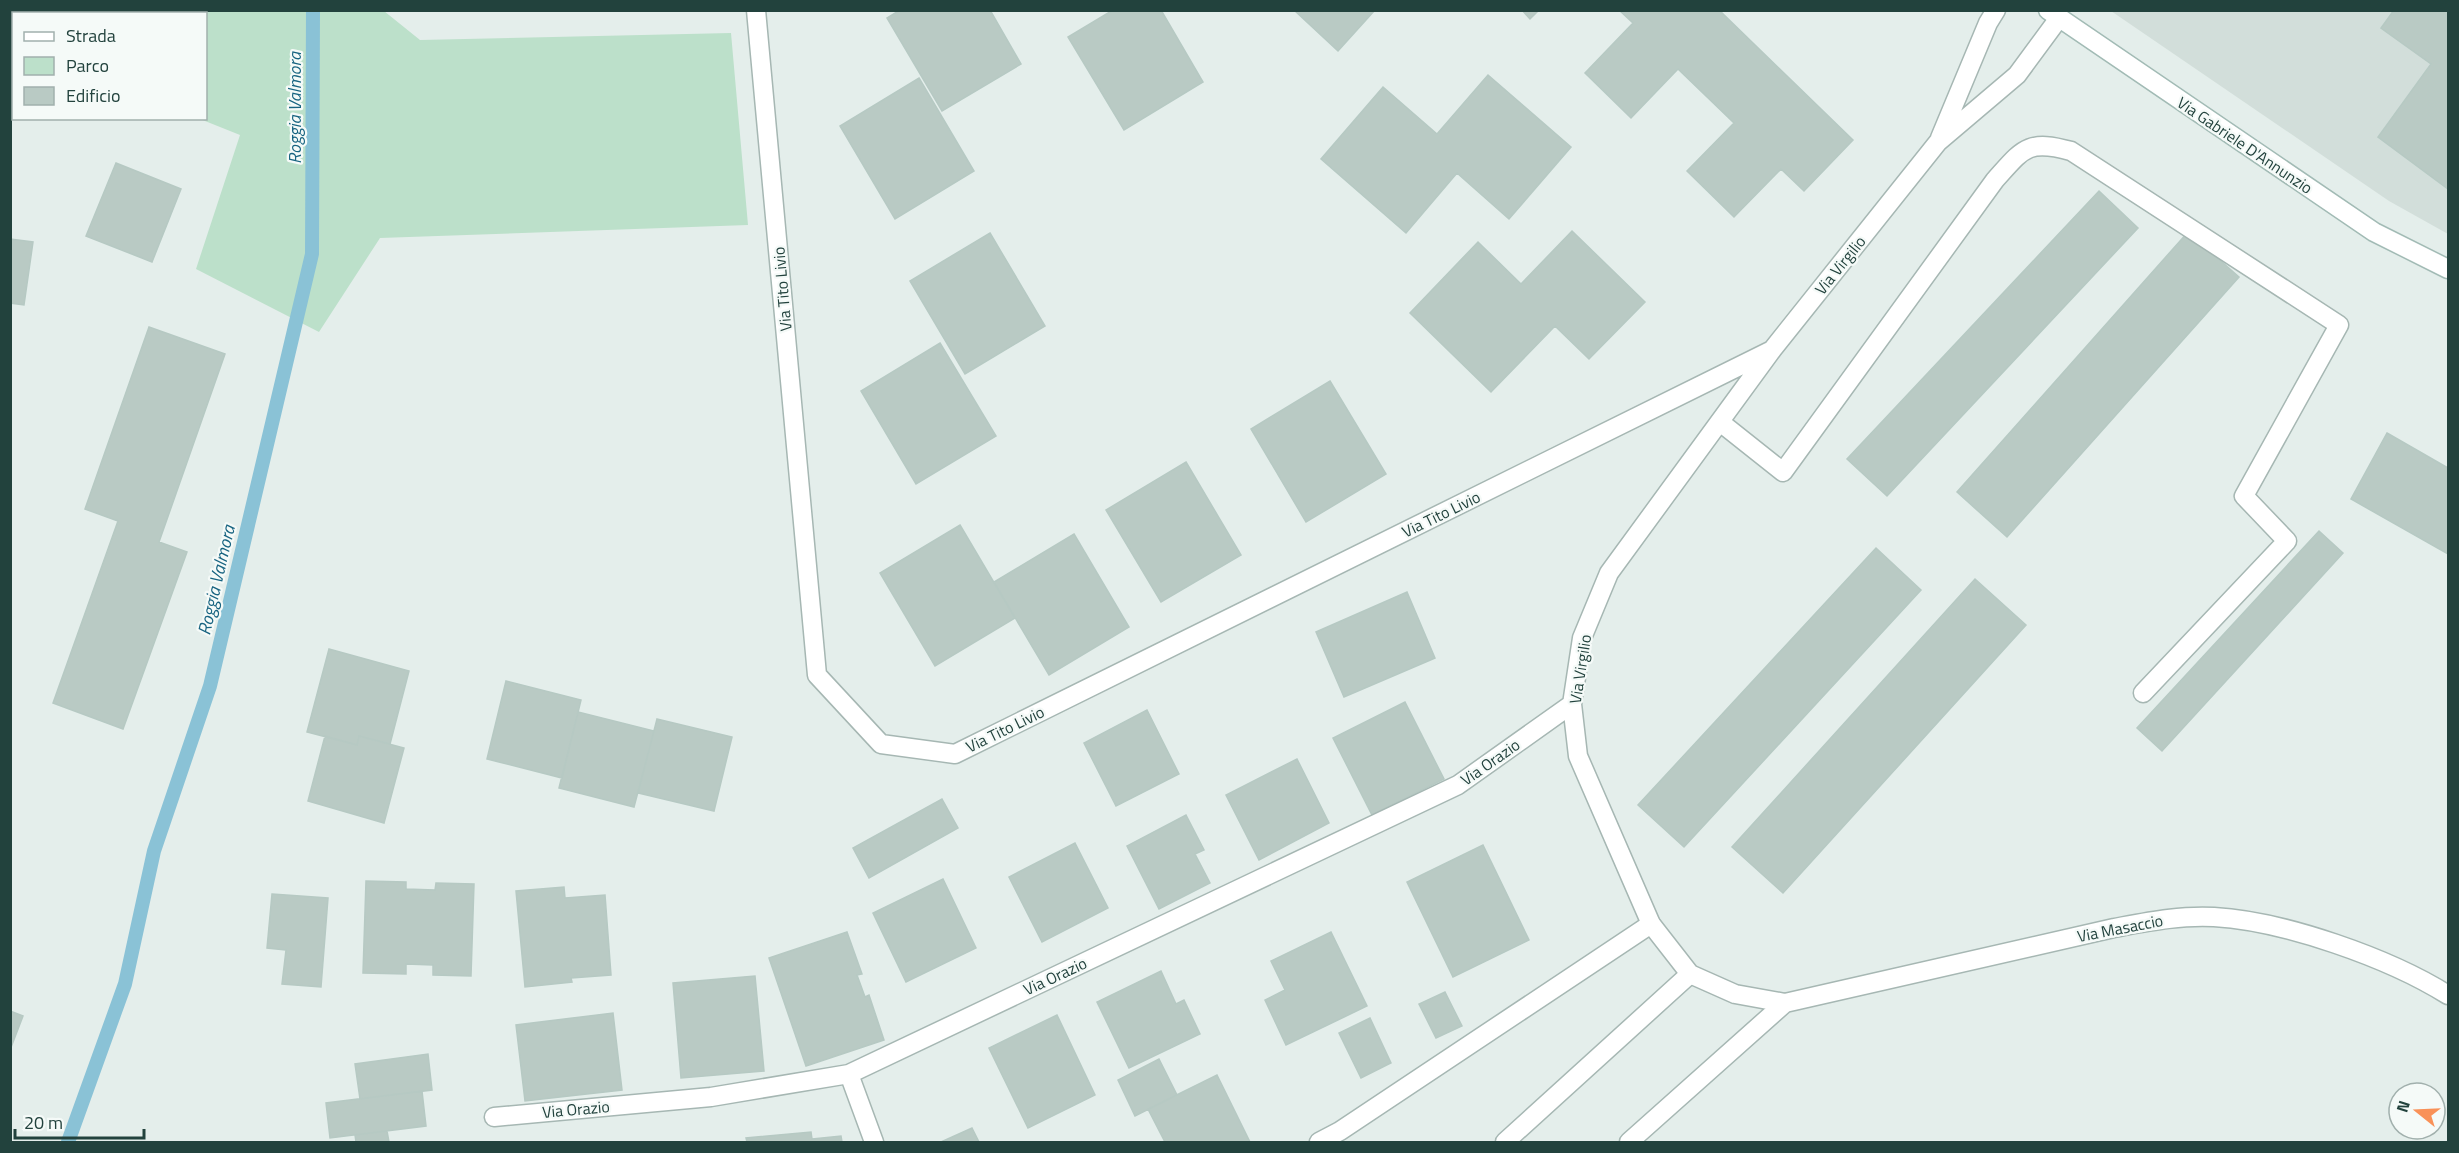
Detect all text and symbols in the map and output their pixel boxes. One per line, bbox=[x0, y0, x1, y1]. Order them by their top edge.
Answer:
legend bbox=[12, 12, 207, 120]
text: Strada bbox=[66, 22, 116, 49]
water label: Roggia Valmora bbox=[281, 51, 308, 164]
text: Parco bbox=[66, 52, 109, 79]
text: Edificio bbox=[66, 82, 120, 109]
street label: Via Gabriele D'Annunzio bbox=[2172, 91, 2318, 199]
street label: Via Virgilio bbox=[1809, 230, 1871, 300]
street label: Via Tito Livio bbox=[766, 246, 798, 332]
street label: Via Tito Livio bbox=[1398, 485, 1484, 543]
water label: Roggia Valmora bbox=[190, 521, 242, 638]
street label: Via Virgilio bbox=[1563, 633, 1597, 705]
street label: Via Tito Livio bbox=[962, 700, 1048, 758]
street label: Via Orazio bbox=[1455, 733, 1525, 791]
street label: Via Masaccio bbox=[2075, 908, 2165, 948]
street label: Via Orazio bbox=[1019, 951, 1091, 1001]
north arrow bbox=[2387, 1081, 2447, 1141]
street label: Via Orazio bbox=[541, 1094, 611, 1124]
text: N bbox=[2390, 1097, 2416, 1115]
scale bar bbox=[15, 1102, 144, 1140]
text: 20 m bbox=[24, 1109, 63, 1136]

